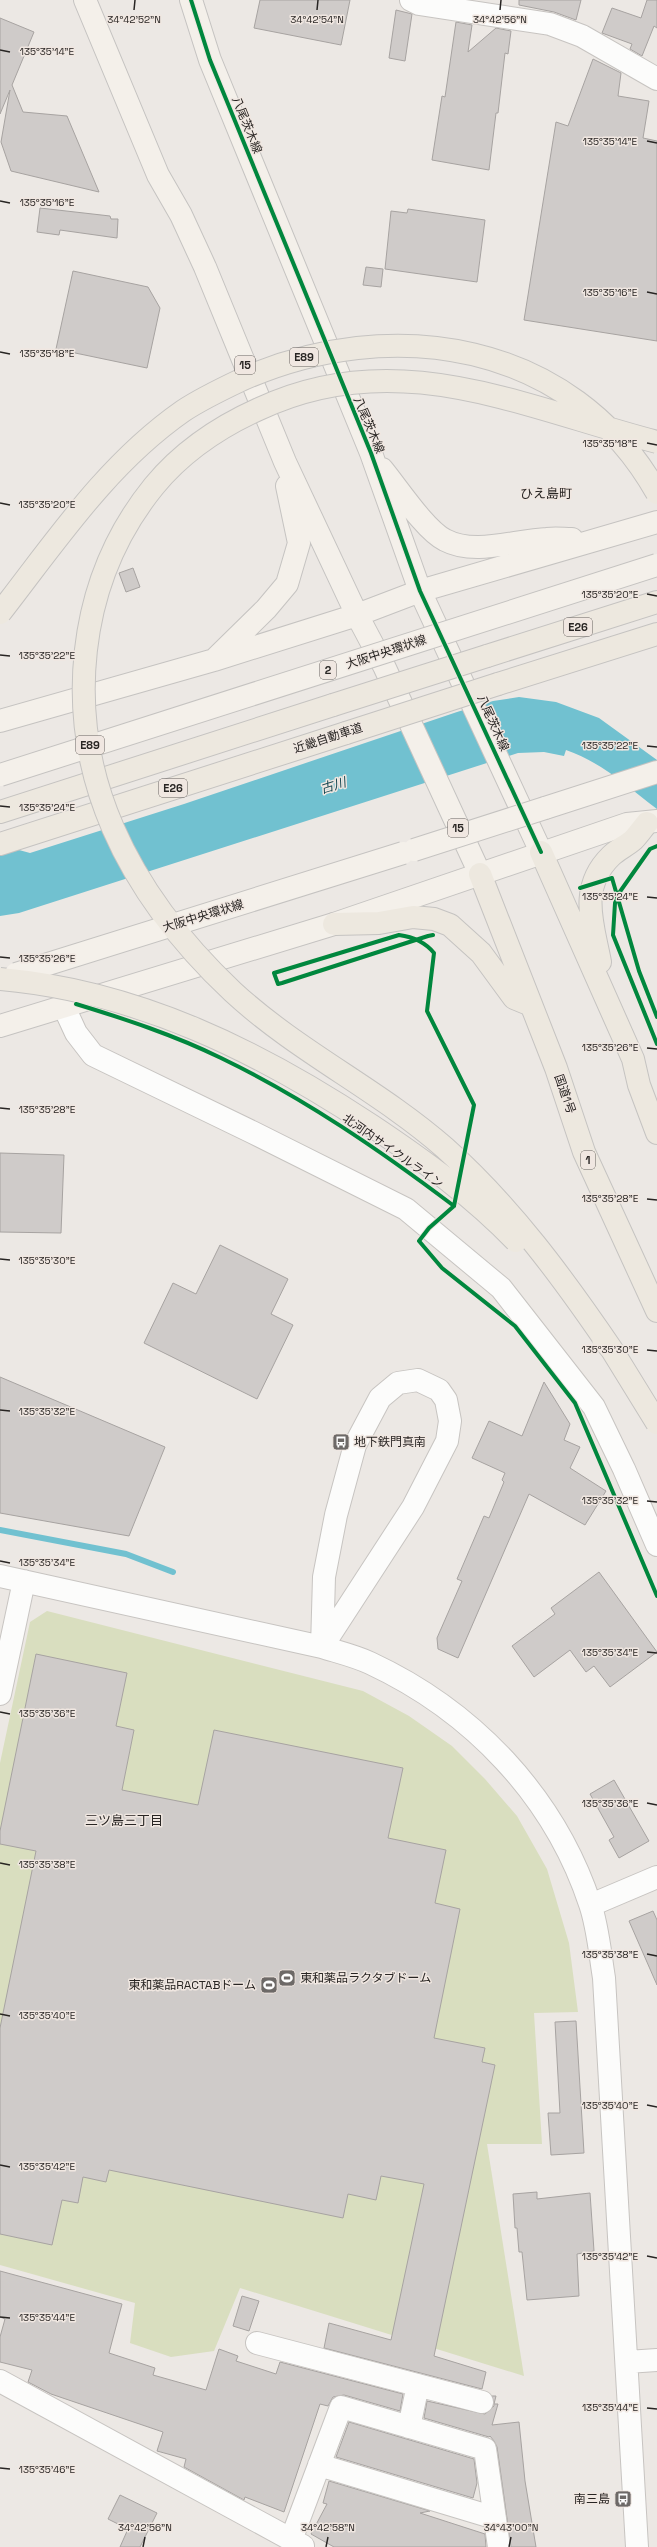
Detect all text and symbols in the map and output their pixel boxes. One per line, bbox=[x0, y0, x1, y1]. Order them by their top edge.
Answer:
text: 34°42'52"N bbox=[107, 13, 161, 26]
text: 34°42'54"N bbox=[290, 13, 344, 26]
text: 34°42'56"N bbox=[473, 13, 527, 26]
text: 135°35'14"E bbox=[20, 45, 75, 58]
street label: 八尾茨木線 bbox=[228, 94, 266, 156]
text: 135°35'14"E bbox=[583, 135, 638, 148]
text: 135°35'16"E bbox=[20, 196, 75, 209]
text: 135°35'16"E bbox=[583, 286, 638, 299]
text: 135°35'18"E bbox=[20, 347, 75, 360]
road number: E89 bbox=[290, 348, 318, 366]
road number: 15 bbox=[235, 356, 255, 374]
street label: 八尾茨木線 bbox=[350, 394, 388, 456]
text: 135°35'18"E bbox=[583, 437, 638, 450]
district label: ひえ島町 bbox=[520, 485, 572, 502]
text: 135°35'20"E bbox=[19, 498, 76, 511]
text: 135°35'20"E bbox=[582, 588, 639, 601]
road number: E26 bbox=[564, 618, 592, 636]
street label: 大阪中央環状線 bbox=[344, 631, 428, 673]
text: 135°35'22"E bbox=[19, 649, 76, 662]
road number: 2 bbox=[320, 661, 336, 679]
street label: 八尾茨木線 bbox=[473, 692, 513, 754]
street label: 近畿自動車道 bbox=[291, 719, 365, 757]
road number: E89 bbox=[76, 736, 104, 754]
text: 135°35'22"E bbox=[582, 739, 639, 752]
water label: 古川 bbox=[318, 773, 350, 797]
road number: E26 bbox=[159, 779, 187, 797]
text: 135°35'24"E bbox=[19, 801, 75, 814]
road number: 15 bbox=[448, 819, 468, 837]
text: 135°35'24"E bbox=[582, 890, 638, 903]
street label: 大阪中央環状線 bbox=[160, 896, 246, 936]
text: 135°35'26"E bbox=[19, 952, 76, 965]
text: 135°35'26"E bbox=[582, 1041, 639, 1054]
street label: 国道1号 bbox=[551, 1072, 579, 1116]
text: 135°35'28"E bbox=[19, 1103, 76, 1116]
street label: 北河内サイクルライン bbox=[340, 1110, 446, 1192]
road number: 1 bbox=[581, 1151, 595, 1169]
text: 135°35'28"E bbox=[582, 1192, 639, 1205]
text: 135°35'30"E bbox=[19, 1254, 76, 1267]
text: 135°35'30"E bbox=[582, 1343, 639, 1356]
text: 135°35'32"E bbox=[19, 1405, 76, 1418]
bus stop icon: 地下鉄門真南 bbox=[331, 1432, 351, 1452]
place label: 地下鉄門真南 bbox=[354, 1434, 426, 1450]
text: 135°35'32"E bbox=[582, 1494, 639, 1507]
text: 135°35'34"E bbox=[19, 1556, 76, 1569]
text: 135°35'34"E bbox=[582, 1646, 639, 1659]
text: 135°35'36"E bbox=[19, 1707, 76, 1720]
text: 135°35'36"E bbox=[582, 1797, 639, 1810]
district label: 三ツ島三丁目 bbox=[85, 1812, 163, 1829]
text: 135°35'38"E bbox=[19, 1858, 76, 1871]
text: 135°35'38"E bbox=[582, 1948, 639, 1961]
sports icon: 東和薬品ラクタブドーム bbox=[277, 1968, 297, 1988]
place label: 東和薬品ラクタブドーム bbox=[300, 1970, 431, 1986]
sports icon: 東和薬品RACTABドーム bbox=[259, 1975, 279, 1995]
place label: 東和薬品RACTABドーム bbox=[128, 1977, 256, 1993]
text: 135°35'40"E bbox=[19, 2009, 76, 2022]
text: 135°35'40"E bbox=[582, 2099, 639, 2112]
text: 135°35'42"E bbox=[19, 2160, 76, 2173]
text: 135°35'42"E bbox=[582, 2250, 639, 2263]
text: 135°35'44"E bbox=[19, 2311, 75, 2324]
text: 135°35'44"E bbox=[582, 2401, 638, 2414]
text: 135°35'46"E bbox=[19, 2463, 76, 2476]
bus stop icon: 南三島 bbox=[613, 2489, 633, 2509]
place label: 南三島 bbox=[574, 2491, 610, 2507]
text: 34°42'56"N bbox=[118, 2521, 172, 2534]
text: 34°42'58"N bbox=[301, 2521, 355, 2534]
text: 34°43'00"N bbox=[484, 2521, 538, 2534]

